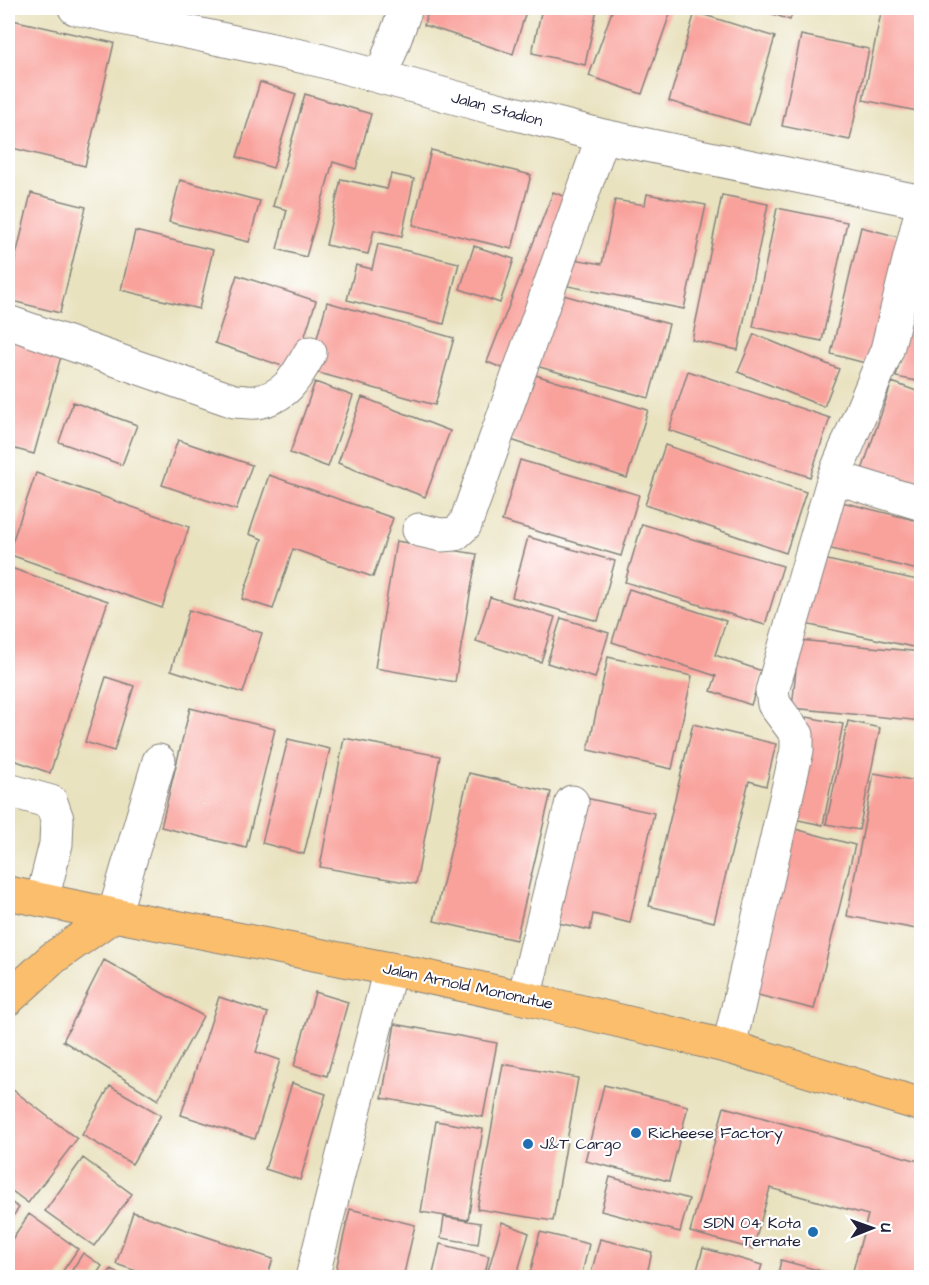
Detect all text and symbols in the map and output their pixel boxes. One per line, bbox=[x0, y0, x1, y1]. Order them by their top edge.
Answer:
street label: Jalan Stadion bbox=[449, 86, 545, 132]
street label: Jalan Arnold Mononutue bbox=[381, 957, 555, 1015]
place label: Richeese Factory bbox=[648, 1122, 783, 1145]
marker: Richeese Factory bbox=[629, 1126, 643, 1140]
place label: J&T Cargo bbox=[540, 1133, 621, 1156]
marker: J&T Cargo bbox=[521, 1137, 535, 1151]
north arrow bbox=[842, 1198, 902, 1258]
place label: SDN 04 Kota Ternate bbox=[703, 1212, 801, 1252]
text: U bbox=[875, 1223, 897, 1232]
marker: SDN 04 Kota Ternate bbox=[806, 1225, 820, 1239]

